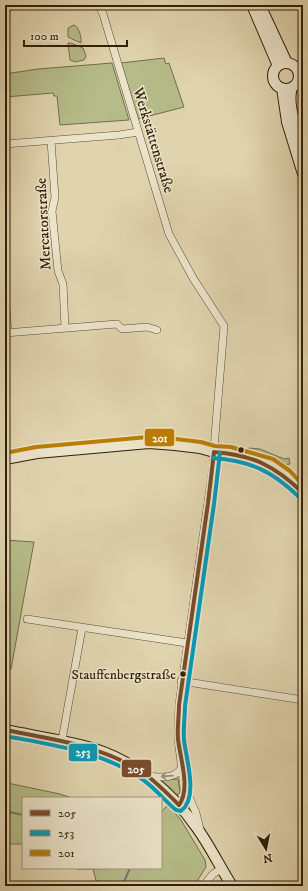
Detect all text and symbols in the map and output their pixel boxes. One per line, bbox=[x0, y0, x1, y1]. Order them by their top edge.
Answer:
scale bar bbox=[24, 22, 127, 48]
text: 100 m bbox=[30, 29, 59, 44]
street label: Werkstättenstraße bbox=[128, 84, 179, 195]
street label: Mercatorstraße bbox=[32, 177, 55, 271]
line badge: 201 bbox=[144, 428, 175, 447]
text: 201 bbox=[152, 432, 168, 446]
unlabelled marker bbox=[236, 445, 246, 455]
place label: Stauffenbergstraße bbox=[72, 666, 176, 684]
marker: Stauffenbergstraße bbox=[178, 669, 188, 679]
line badge: 253 bbox=[68, 743, 98, 762]
text: 253 bbox=[76, 746, 90, 760]
line badge: 205 bbox=[121, 759, 152, 778]
text: 205 bbox=[128, 763, 145, 777]
one-way arrow bbox=[161, 773, 174, 780]
legend bbox=[22, 797, 162, 869]
text: 205 bbox=[58, 806, 76, 821]
text: 253 bbox=[58, 826, 74, 841]
north arrow bbox=[246, 829, 286, 869]
text: 201 bbox=[58, 846, 75, 861]
text: N bbox=[262, 850, 273, 866]

